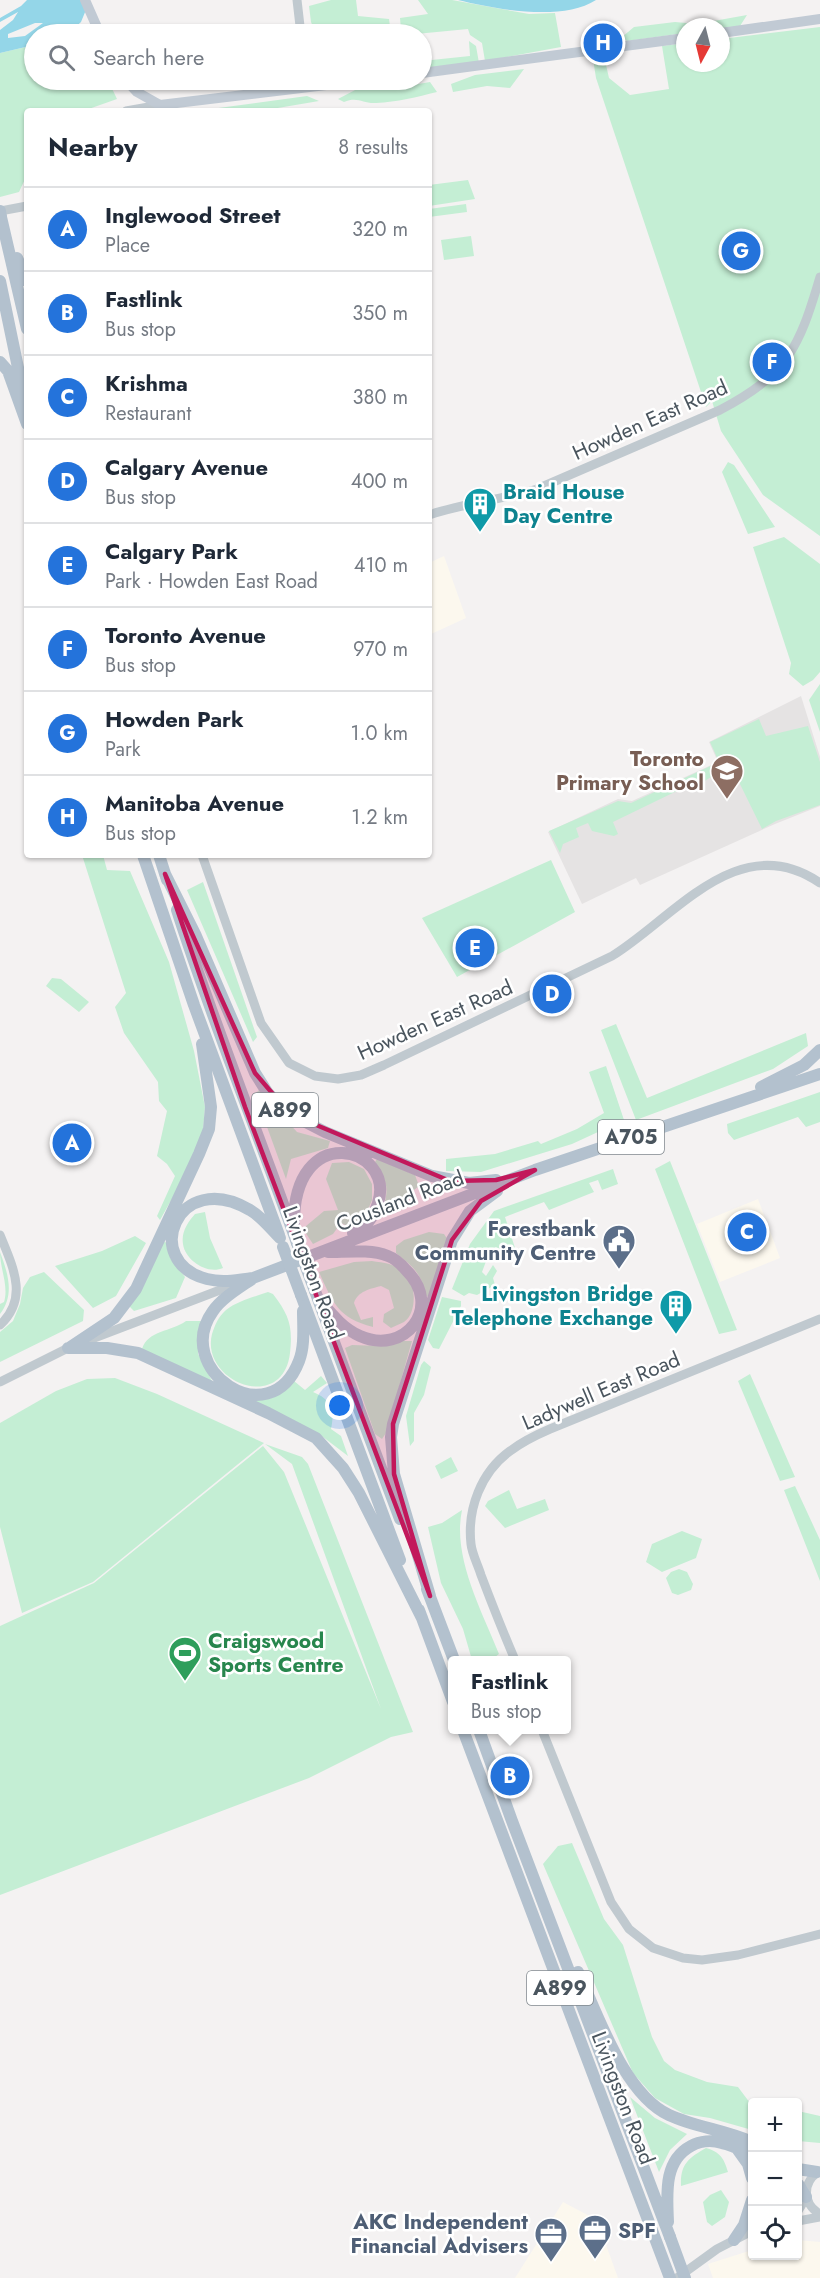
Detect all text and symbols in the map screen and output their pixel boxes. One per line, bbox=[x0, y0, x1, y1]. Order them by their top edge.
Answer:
north arrow bbox=[676, 18, 730, 72]
pin: H bbox=[584, 20, 622, 66]
search box bbox=[24, 24, 432, 90]
icon: search bbox=[45, 41, 78, 74]
text: Search here bbox=[93, 41, 204, 73]
text: Nearby bbox=[48, 128, 137, 166]
text: 8 results bbox=[338, 133, 408, 162]
text: Inglewood Street bbox=[105, 199, 281, 231]
text: A bbox=[60, 215, 75, 244]
text: 320 m bbox=[352, 215, 408, 244]
pin: G bbox=[722, 228, 760, 274]
text: Place bbox=[105, 231, 150, 260]
text: Fastlink bbox=[105, 283, 183, 315]
text: B bbox=[61, 299, 74, 328]
text: 350 m bbox=[352, 299, 408, 328]
text: Bus stop bbox=[105, 315, 176, 344]
pin: F bbox=[752, 340, 792, 385]
text: Krishma bbox=[105, 367, 188, 399]
street label: Howden East Road bbox=[567, 372, 733, 468]
text: C bbox=[60, 383, 75, 412]
text: 380 m bbox=[353, 383, 408, 412]
text: Restaurant bbox=[105, 399, 191, 428]
text: Calgary Avenue bbox=[105, 451, 268, 483]
text: D bbox=[60, 467, 75, 496]
text: 400 m bbox=[351, 467, 408, 496]
place label: Braid House Day Centre bbox=[503, 477, 625, 531]
text: Bus stop bbox=[105, 483, 176, 512]
building icon: Braid House Day Centre bbox=[462, 486, 498, 533]
text: Calgary Park bbox=[105, 535, 238, 567]
text: E bbox=[61, 551, 74, 580]
text: 410 m bbox=[354, 551, 408, 580]
text: Park · Howden East Road bbox=[105, 567, 318, 596]
text: Toronto Avenue bbox=[105, 619, 266, 651]
text: F bbox=[62, 635, 73, 664]
text: 970 m bbox=[353, 635, 408, 664]
text: Bus stop bbox=[105, 651, 176, 680]
text: Howden Park bbox=[105, 703, 244, 735]
text: G bbox=[59, 719, 76, 748]
text: 1.0 km bbox=[351, 719, 408, 748]
text: Park bbox=[105, 735, 141, 764]
place label: Toronto Primary School bbox=[556, 744, 704, 798]
school or university icon: Toronto Primary School bbox=[709, 753, 745, 800]
text: Manitoba Avenue bbox=[105, 787, 284, 819]
text: H bbox=[60, 803, 75, 832]
text: 1.2 km bbox=[351, 803, 408, 832]
text: Bus stop bbox=[105, 819, 176, 848]
pin: E bbox=[456, 926, 494, 970]
street label: Howden East Road bbox=[352, 972, 518, 1068]
pin: D bbox=[532, 972, 572, 1016]
road number: A899 bbox=[252, 1093, 318, 1127]
pin: A bbox=[52, 1120, 92, 1166]
road number: A705 bbox=[598, 1120, 664, 1154]
street label: Cousland Road bbox=[332, 1163, 468, 1239]
street label: Livingston Road bbox=[275, 1202, 351, 1344]
pin: C bbox=[728, 1210, 766, 1254]
place label: Forestbank Community Centre bbox=[415, 1214, 596, 1268]
public building icon: Forestbank Community Centre bbox=[601, 1223, 637, 1270]
place label: Livingston Bridge Telephone Exchange bbox=[452, 1279, 653, 1333]
building icon: Livingston Bridge Telephone Exchange bbox=[658, 1288, 694, 1335]
street label: Ladywell East Road bbox=[517, 1344, 685, 1438]
your location bbox=[325, 1391, 354, 1420]
place label: Craigswood Sports Centre bbox=[208, 1626, 344, 1680]
sports icon: Craigswood Sports Centre bbox=[167, 1635, 203, 1682]
popup bbox=[448, 1656, 571, 1734]
text: Fastlink bbox=[471, 1665, 548, 1697]
text: Bus stop bbox=[471, 1697, 542, 1726]
pin: B bbox=[490, 1754, 530, 1798]
road number: A899 bbox=[527, 1971, 593, 2005]
street label: Livingston Road bbox=[584, 2027, 662, 2169]
map controls bbox=[748, 2098, 802, 2260]
button: + bbox=[748, 2098, 802, 2152]
button: − bbox=[748, 2152, 802, 2206]
button: locate bbox=[748, 2206, 802, 2260]
place label: AKC Independent Financial Advisers bbox=[351, 2207, 528, 2261]
office icon: SPF bbox=[577, 2213, 613, 2260]
office icon: AKC Independent Financial Advisers bbox=[533, 2216, 569, 2263]
place label: SPF bbox=[618, 2216, 656, 2246]

